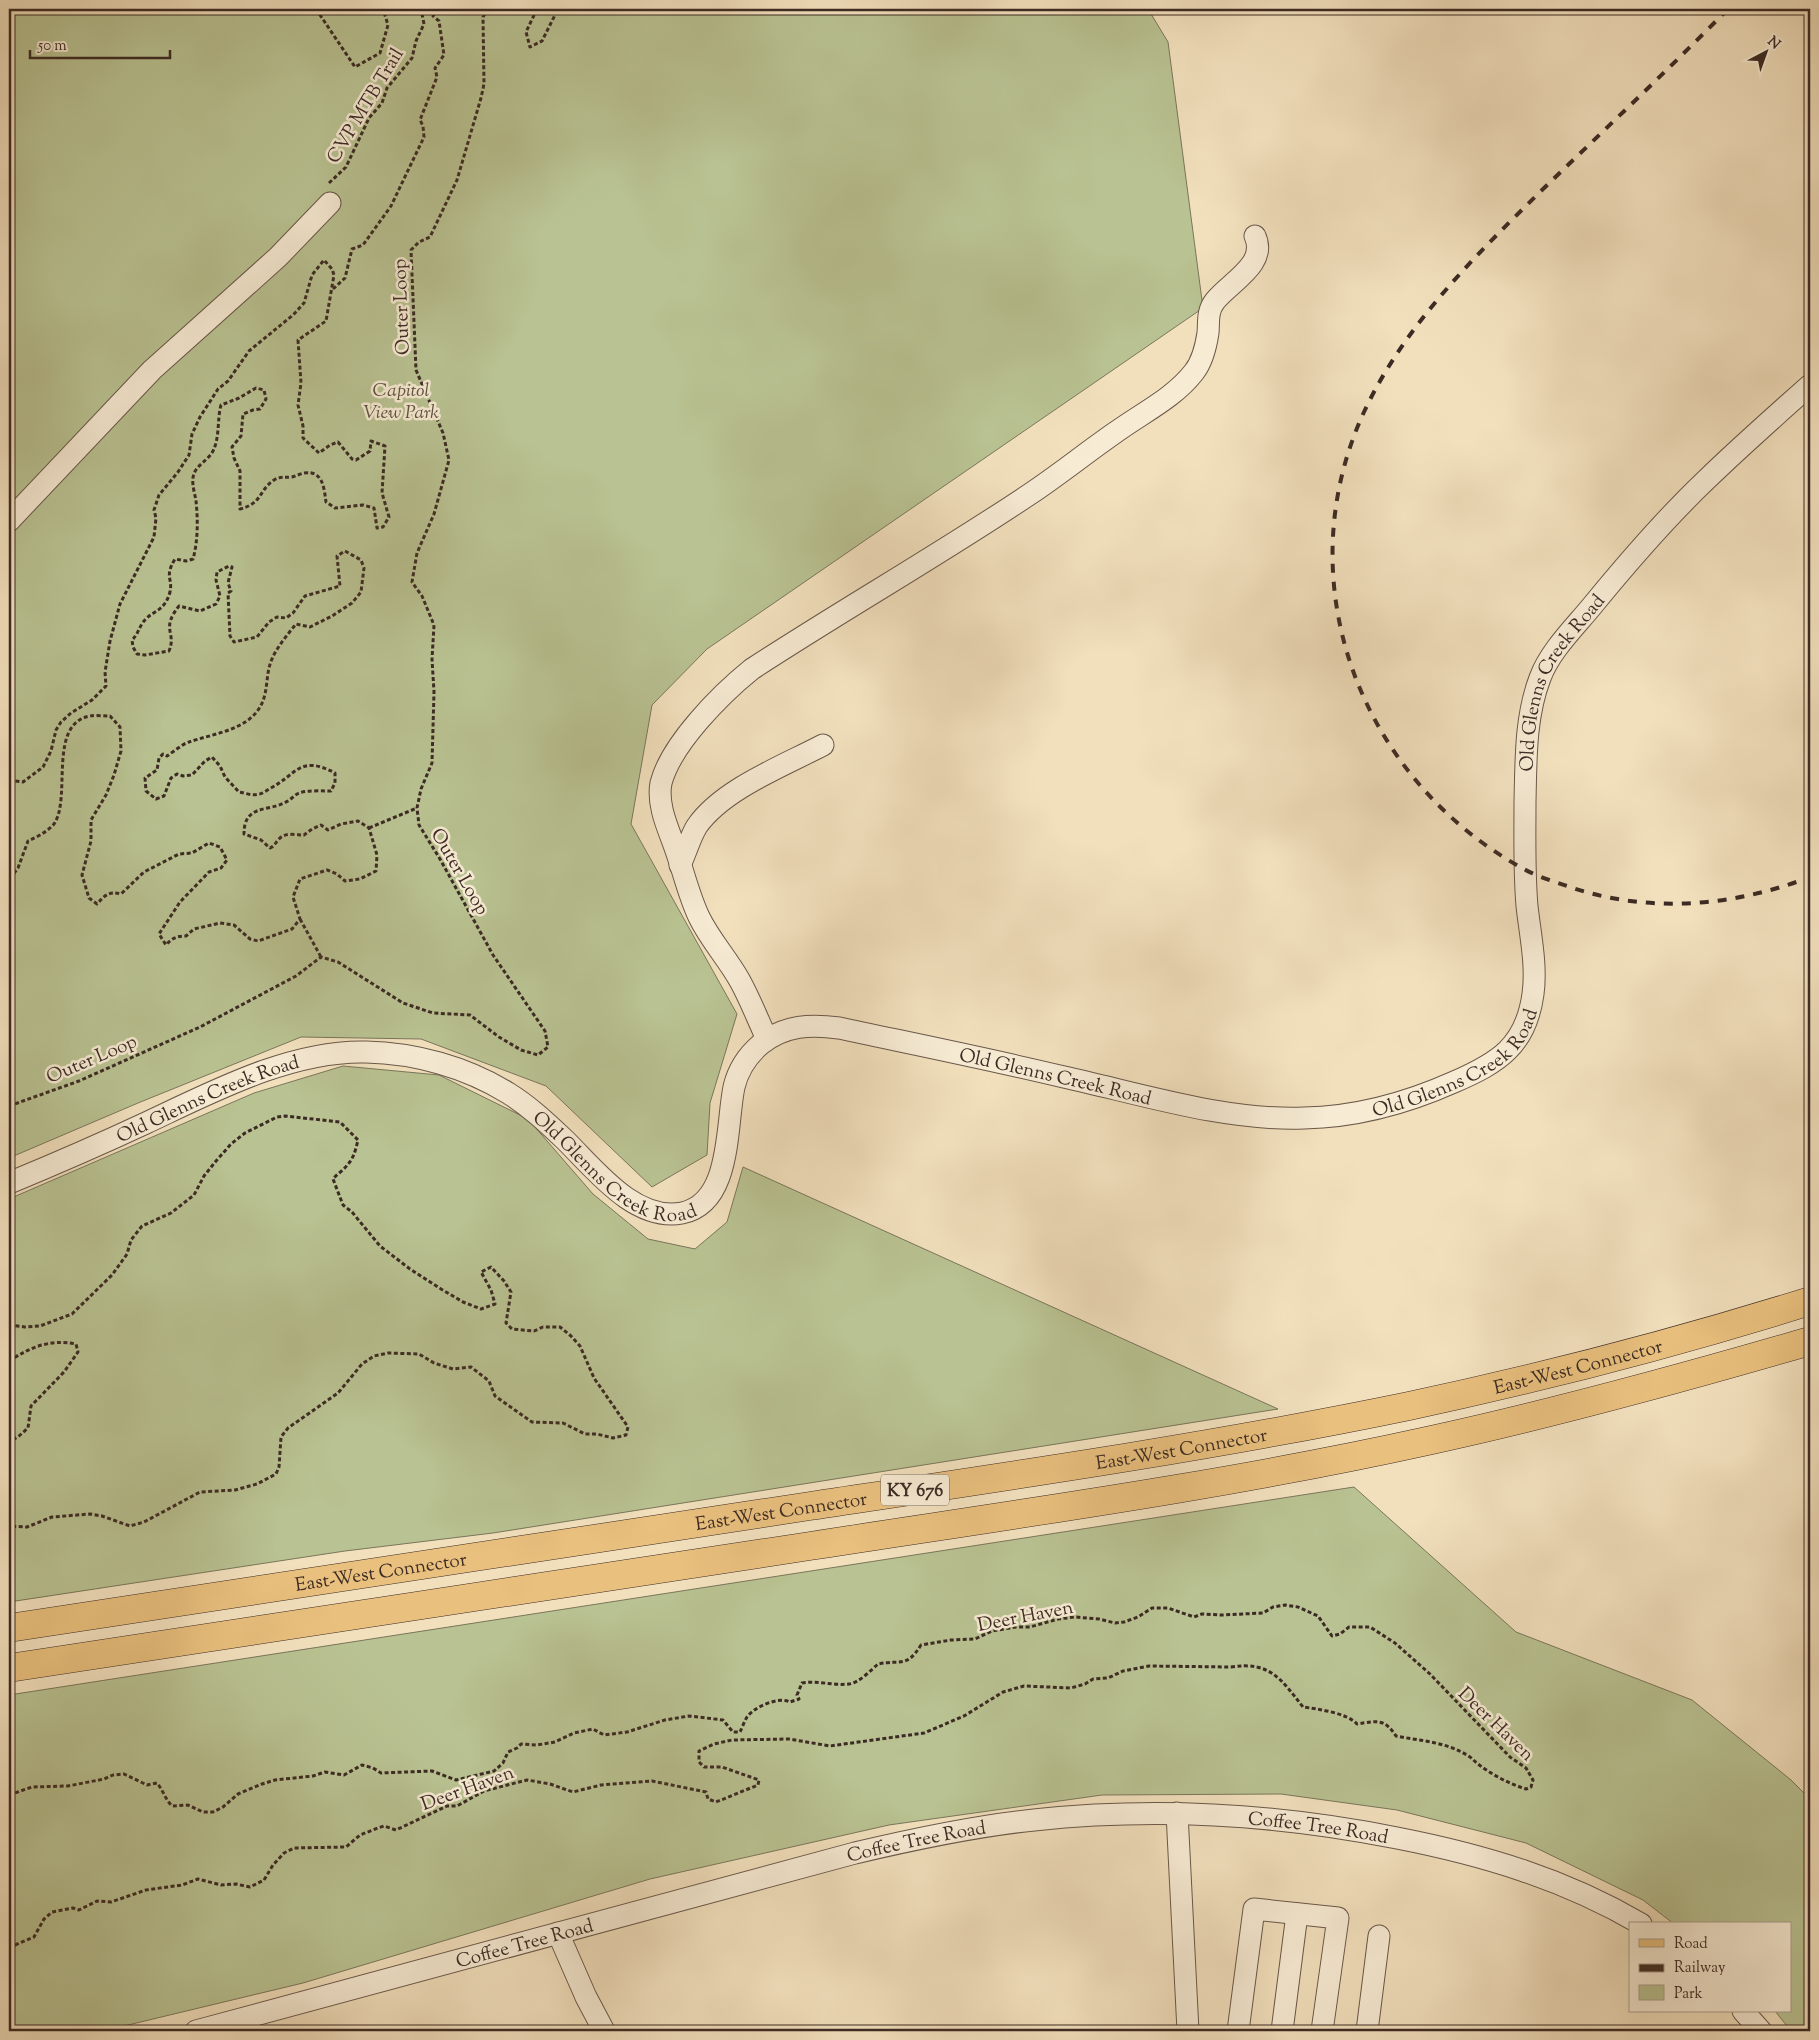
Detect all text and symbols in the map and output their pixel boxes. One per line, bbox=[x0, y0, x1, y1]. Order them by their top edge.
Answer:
scale bar bbox=[30, 28, 170, 60]
north arrow bbox=[1742, 28, 1792, 78]
text: N bbox=[1762, 32, 1784, 55]
text: 50 m bbox=[37, 36, 67, 57]
street label: CVP MTB Trail bbox=[321, 43, 411, 169]
street label: Outer Loop bbox=[387, 258, 418, 355]
park label: Capitol View Park bbox=[363, 378, 439, 427]
street label: Old Glenns Creek Road bbox=[1515, 589, 1612, 772]
street label: Outer Loop bbox=[423, 824, 495, 921]
street label: Old Glenns Creek Road bbox=[1370, 1006, 1546, 1125]
street label: Outer Loop bbox=[42, 1029, 142, 1092]
street label: Old Glenns Creek Road bbox=[956, 1043, 1154, 1113]
street label: Old Glenns Creek Road bbox=[112, 1050, 303, 1151]
street label: Old Glenns Creek Road bbox=[526, 1106, 702, 1230]
street label: East-West Connector bbox=[1491, 1334, 1666, 1403]
street label: East-West Connector bbox=[1094, 1423, 1270, 1478]
road number: KY 676 bbox=[881, 1474, 949, 1506]
street label: East-West Connector bbox=[694, 1487, 869, 1539]
street label: East-West Connector bbox=[293, 1547, 469, 1600]
street label: Deer Haven bbox=[975, 1595, 1076, 1640]
street label: Deer Haven bbox=[1451, 1681, 1540, 1768]
street label: Deer Haven bbox=[418, 1760, 518, 1819]
street label: Coffee Tree Road bbox=[1247, 1806, 1391, 1852]
street label: Coffee Tree Road bbox=[844, 1815, 988, 1871]
street label: Coffee Tree Road bbox=[453, 1913, 597, 1976]
legend bbox=[1629, 1922, 1792, 2012]
text: Road bbox=[1674, 1934, 1708, 1955]
text: Railway bbox=[1674, 1958, 1726, 1979]
text: Park bbox=[1674, 1984, 1703, 2005]

